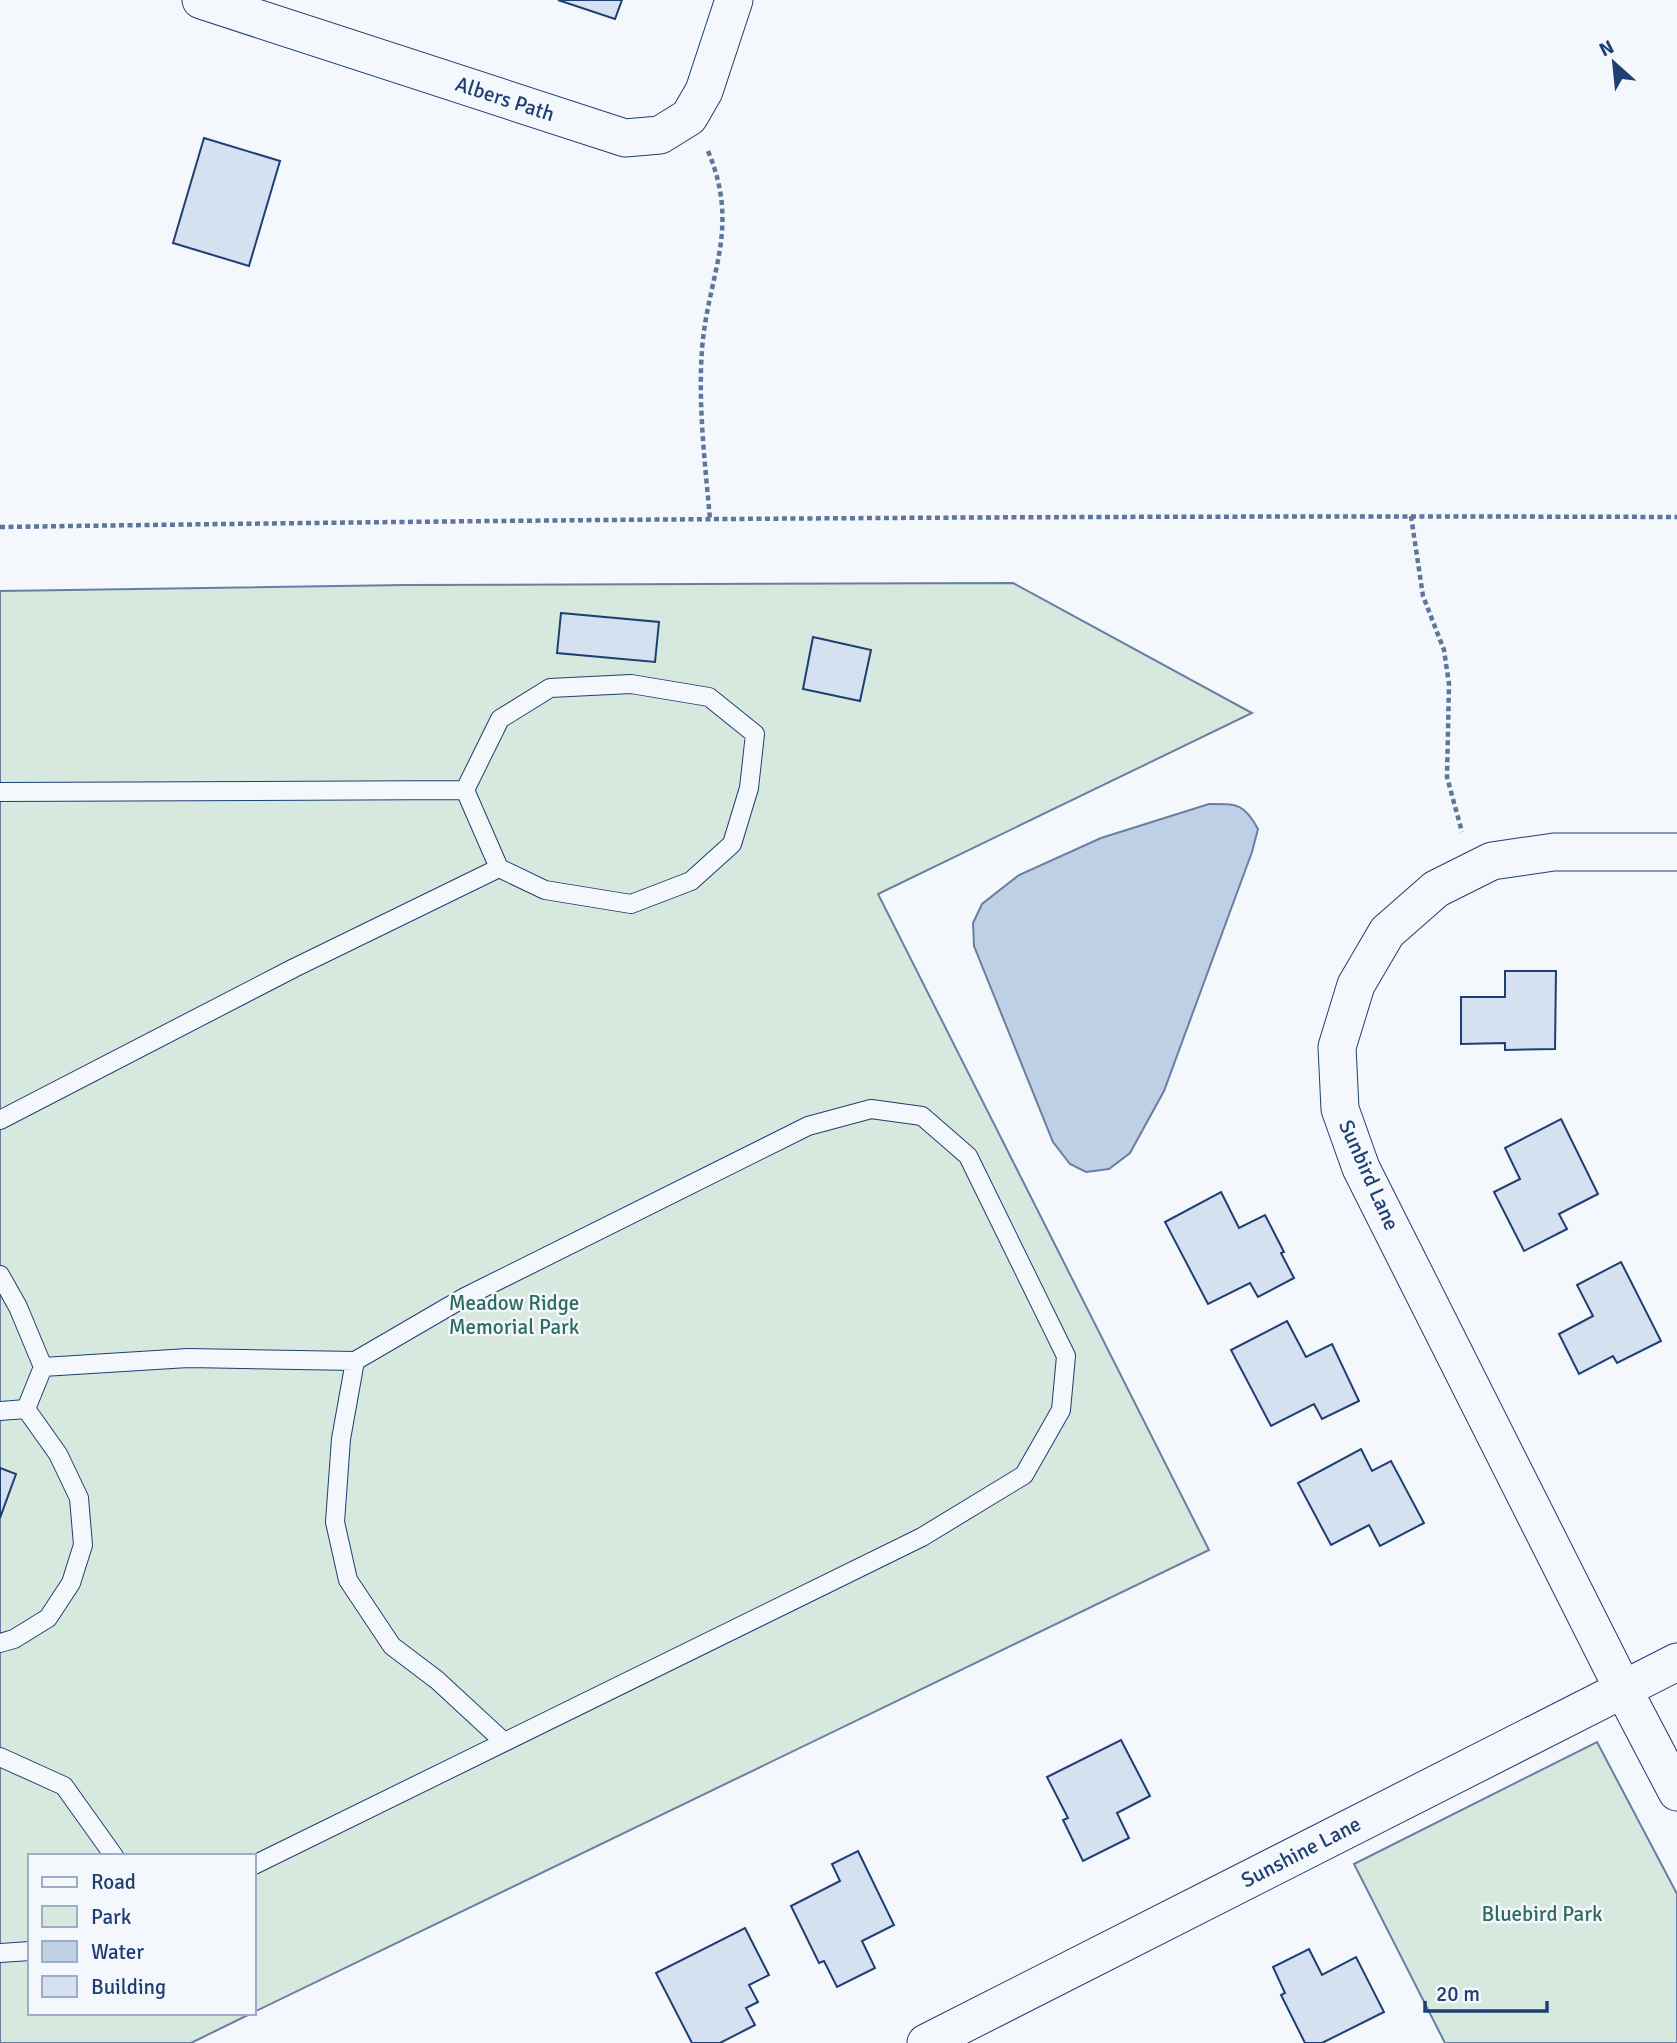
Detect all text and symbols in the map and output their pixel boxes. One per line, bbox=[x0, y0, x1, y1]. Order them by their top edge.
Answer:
north arrow bbox=[1579, 28, 1649, 98]
text: N bbox=[1595, 35, 1618, 62]
street label: Albers Path bbox=[452, 71, 558, 127]
street label: Sunbird Lane bbox=[1333, 1116, 1405, 1234]
park label: Meadow Ridge Memorial Park bbox=[449, 1290, 580, 1340]
street label: Sunshine Lane bbox=[1237, 1811, 1365, 1893]
legend bbox=[28, 1854, 256, 2015]
text: Road bbox=[91, 1869, 136, 1895]
park label: Bluebird Park bbox=[1482, 1901, 1603, 1927]
text: Park bbox=[91, 1904, 132, 1930]
text: Water bbox=[91, 1939, 144, 1965]
scale bar bbox=[1425, 1969, 1548, 2013]
text: Building bbox=[91, 1974, 166, 2000]
text: 20 m bbox=[1436, 1981, 1480, 2007]

